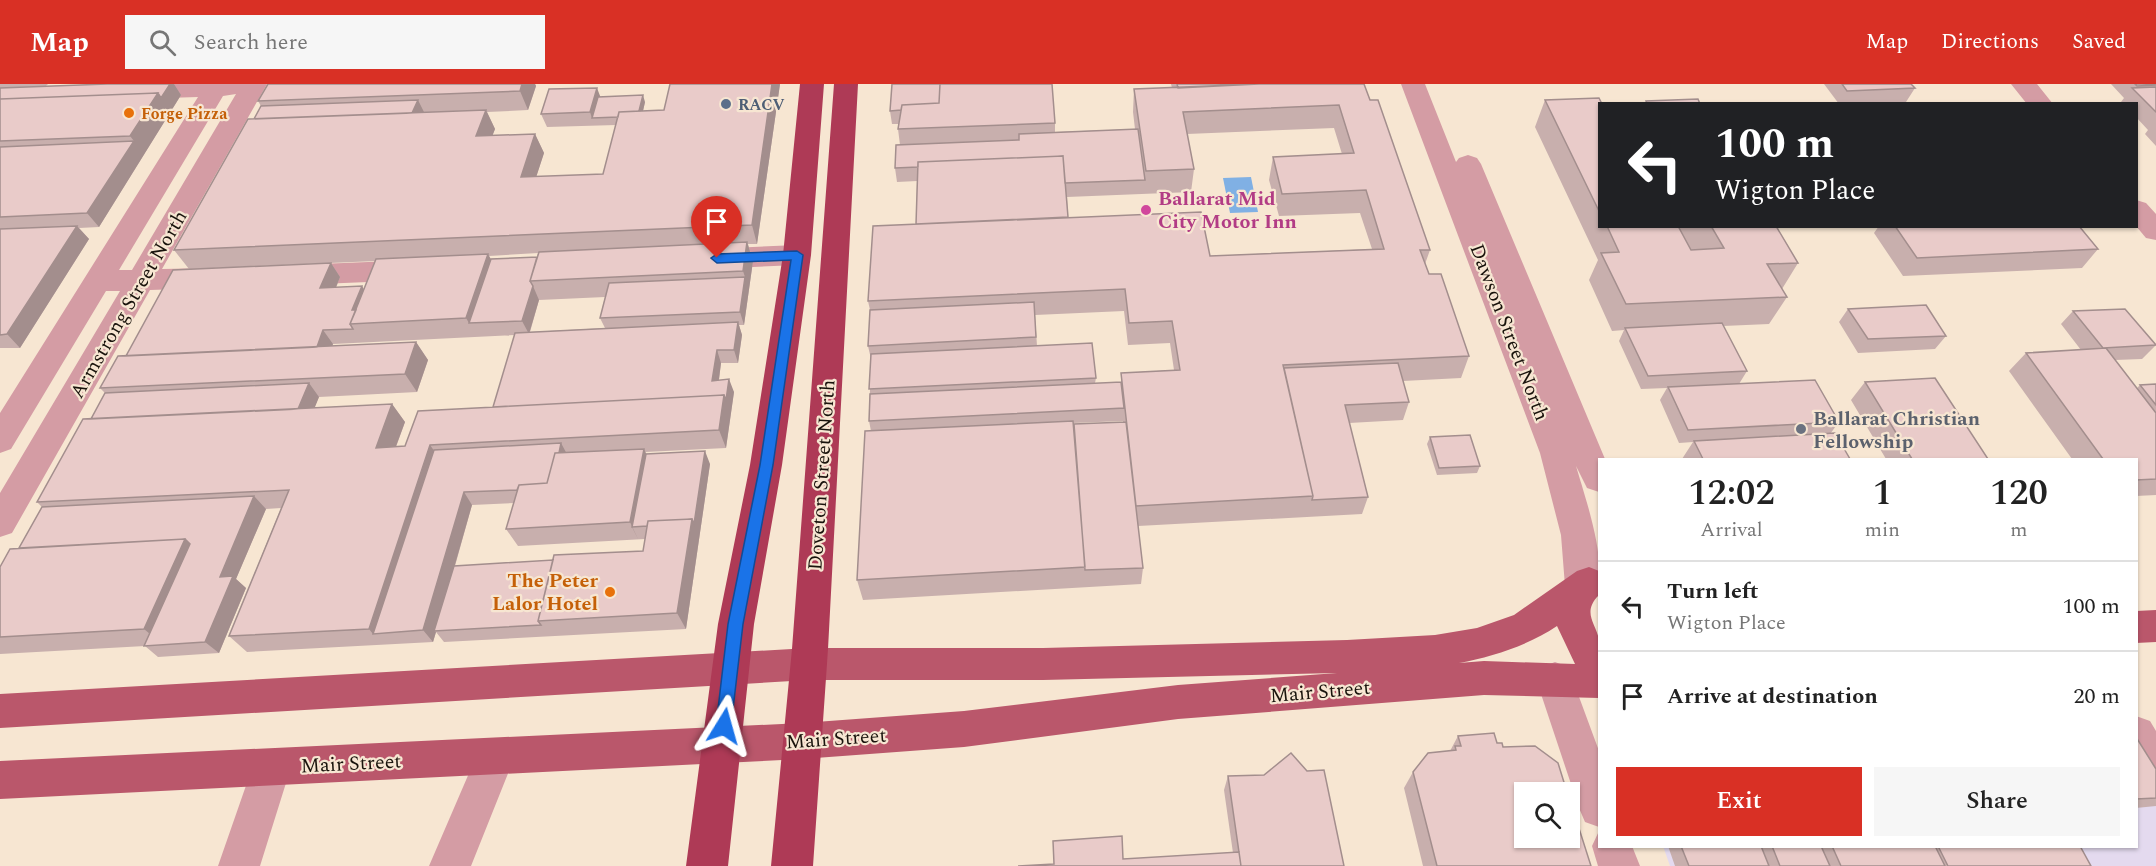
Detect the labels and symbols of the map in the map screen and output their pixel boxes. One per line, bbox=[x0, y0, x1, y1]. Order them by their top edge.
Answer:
place label: RACV bbox=[738, 93, 785, 117]
marker: RACV bbox=[719, 97, 733, 111]
place label: Forge Pizza bbox=[141, 102, 228, 126]
marker: Forge Pizza bbox=[122, 106, 136, 120]
place label: Ballarat Mid City Motor Inn bbox=[1158, 184, 1297, 237]
pin bbox=[691, 196, 742, 258]
marker: Ballarat Mid City Motor Inn bbox=[1139, 203, 1153, 217]
street label: Armstrong Street North bbox=[63, 205, 195, 404]
street label: Dawson Street North bbox=[1461, 240, 1557, 425]
street label: Doveton Street North bbox=[800, 379, 844, 571]
place label: Ballarat Christian Fellowship bbox=[1813, 404, 1980, 457]
marker: Ballarat Christian Fellowship bbox=[1794, 422, 1808, 436]
place label: The Peter Lalor Hotel bbox=[492, 566, 598, 619]
marker: The Peter Lalor Hotel bbox=[603, 585, 617, 599]
street label: Mair Street bbox=[1269, 673, 1372, 711]
position arrow bbox=[692, 694, 756, 758]
street label: Mair Street bbox=[785, 721, 887, 757]
street label: Mair Street bbox=[300, 746, 402, 782]

